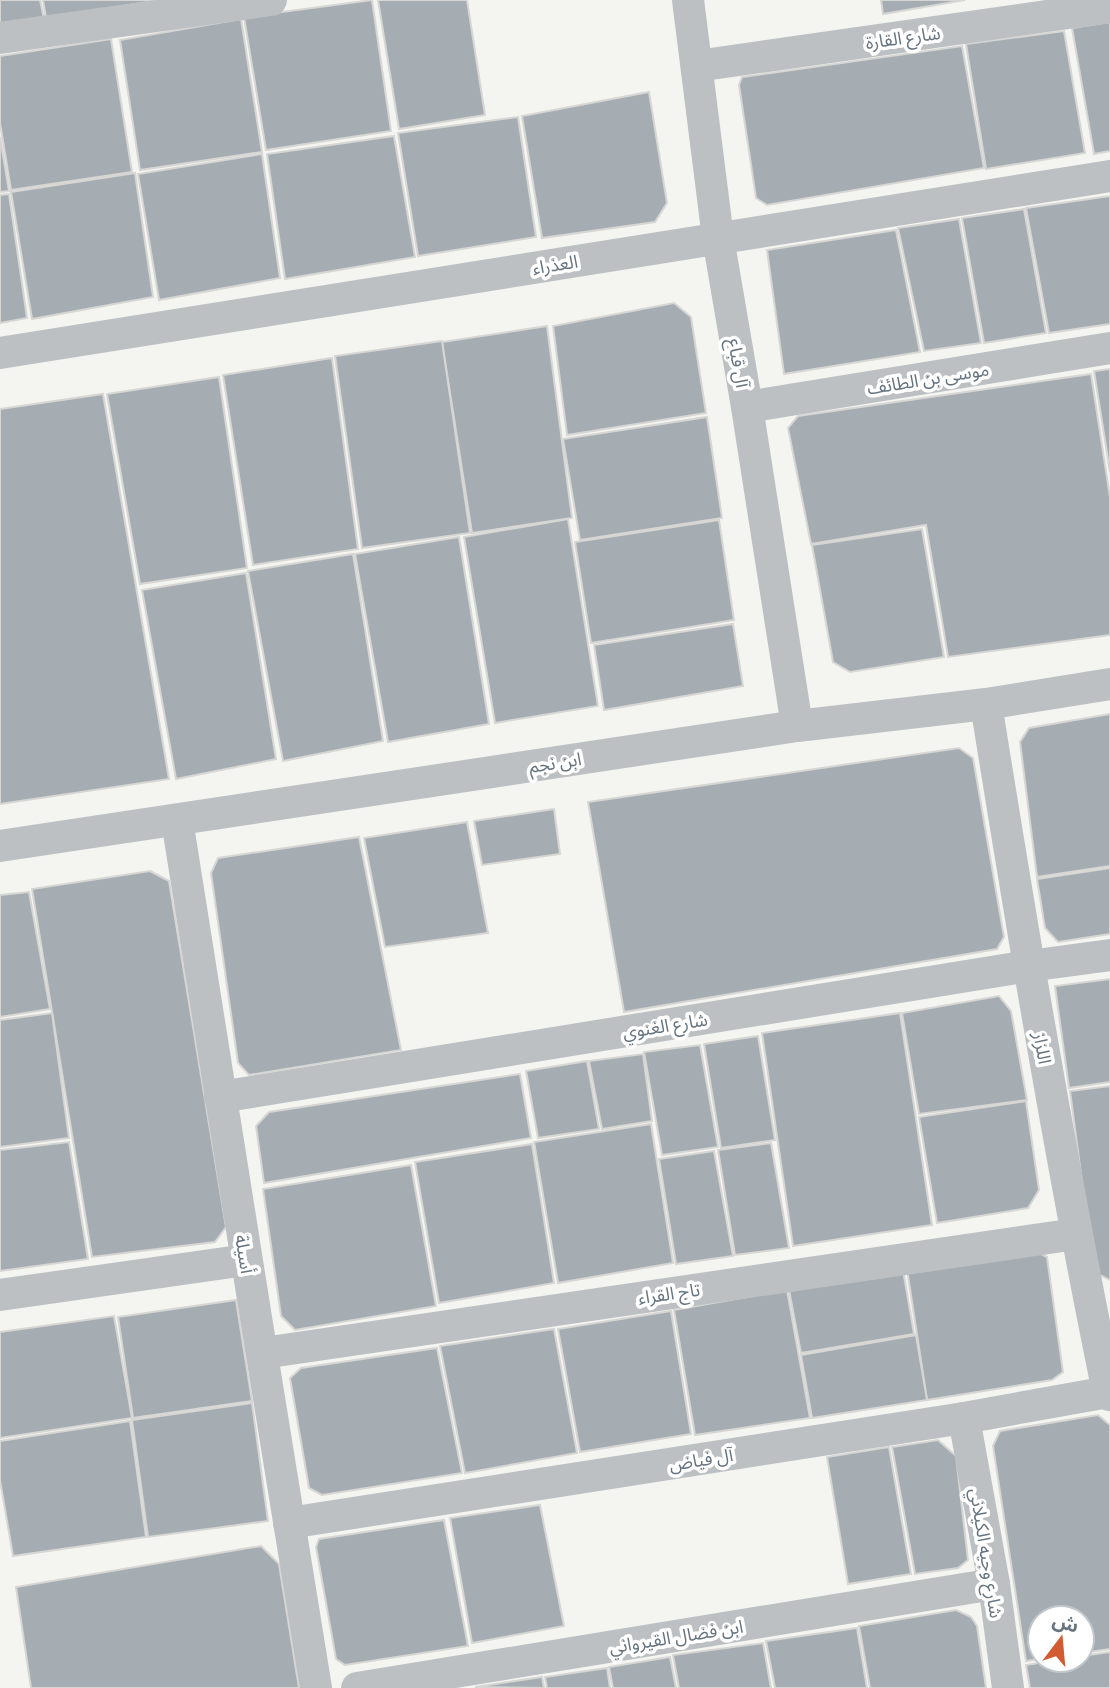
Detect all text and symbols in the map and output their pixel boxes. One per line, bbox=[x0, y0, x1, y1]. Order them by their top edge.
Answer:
street label: شارع القارة bbox=[864, 22, 942, 57]
street label: العذراء bbox=[531, 251, 579, 279]
street label: آل قباع bbox=[720, 337, 753, 391]
street label: موسى بن الطائف bbox=[866, 358, 991, 399]
street label: ابن نجم bbox=[527, 748, 583, 780]
street label: شارع الغنوي bbox=[621, 1008, 710, 1047]
street label: اللزاز bbox=[1028, 1030, 1056, 1066]
street label: أسيلة bbox=[232, 1233, 258, 1275]
street label: تاج القراء bbox=[637, 1279, 702, 1311]
street label: آل فياض bbox=[668, 1444, 735, 1476]
street label: شارع وجيه الكيلاني bbox=[962, 1487, 1007, 1620]
north arrow bbox=[1026, 1604, 1096, 1674]
text: ش bbox=[1050, 1608, 1081, 1637]
street label: ابن فضال القيرواني bbox=[608, 1616, 745, 1661]

